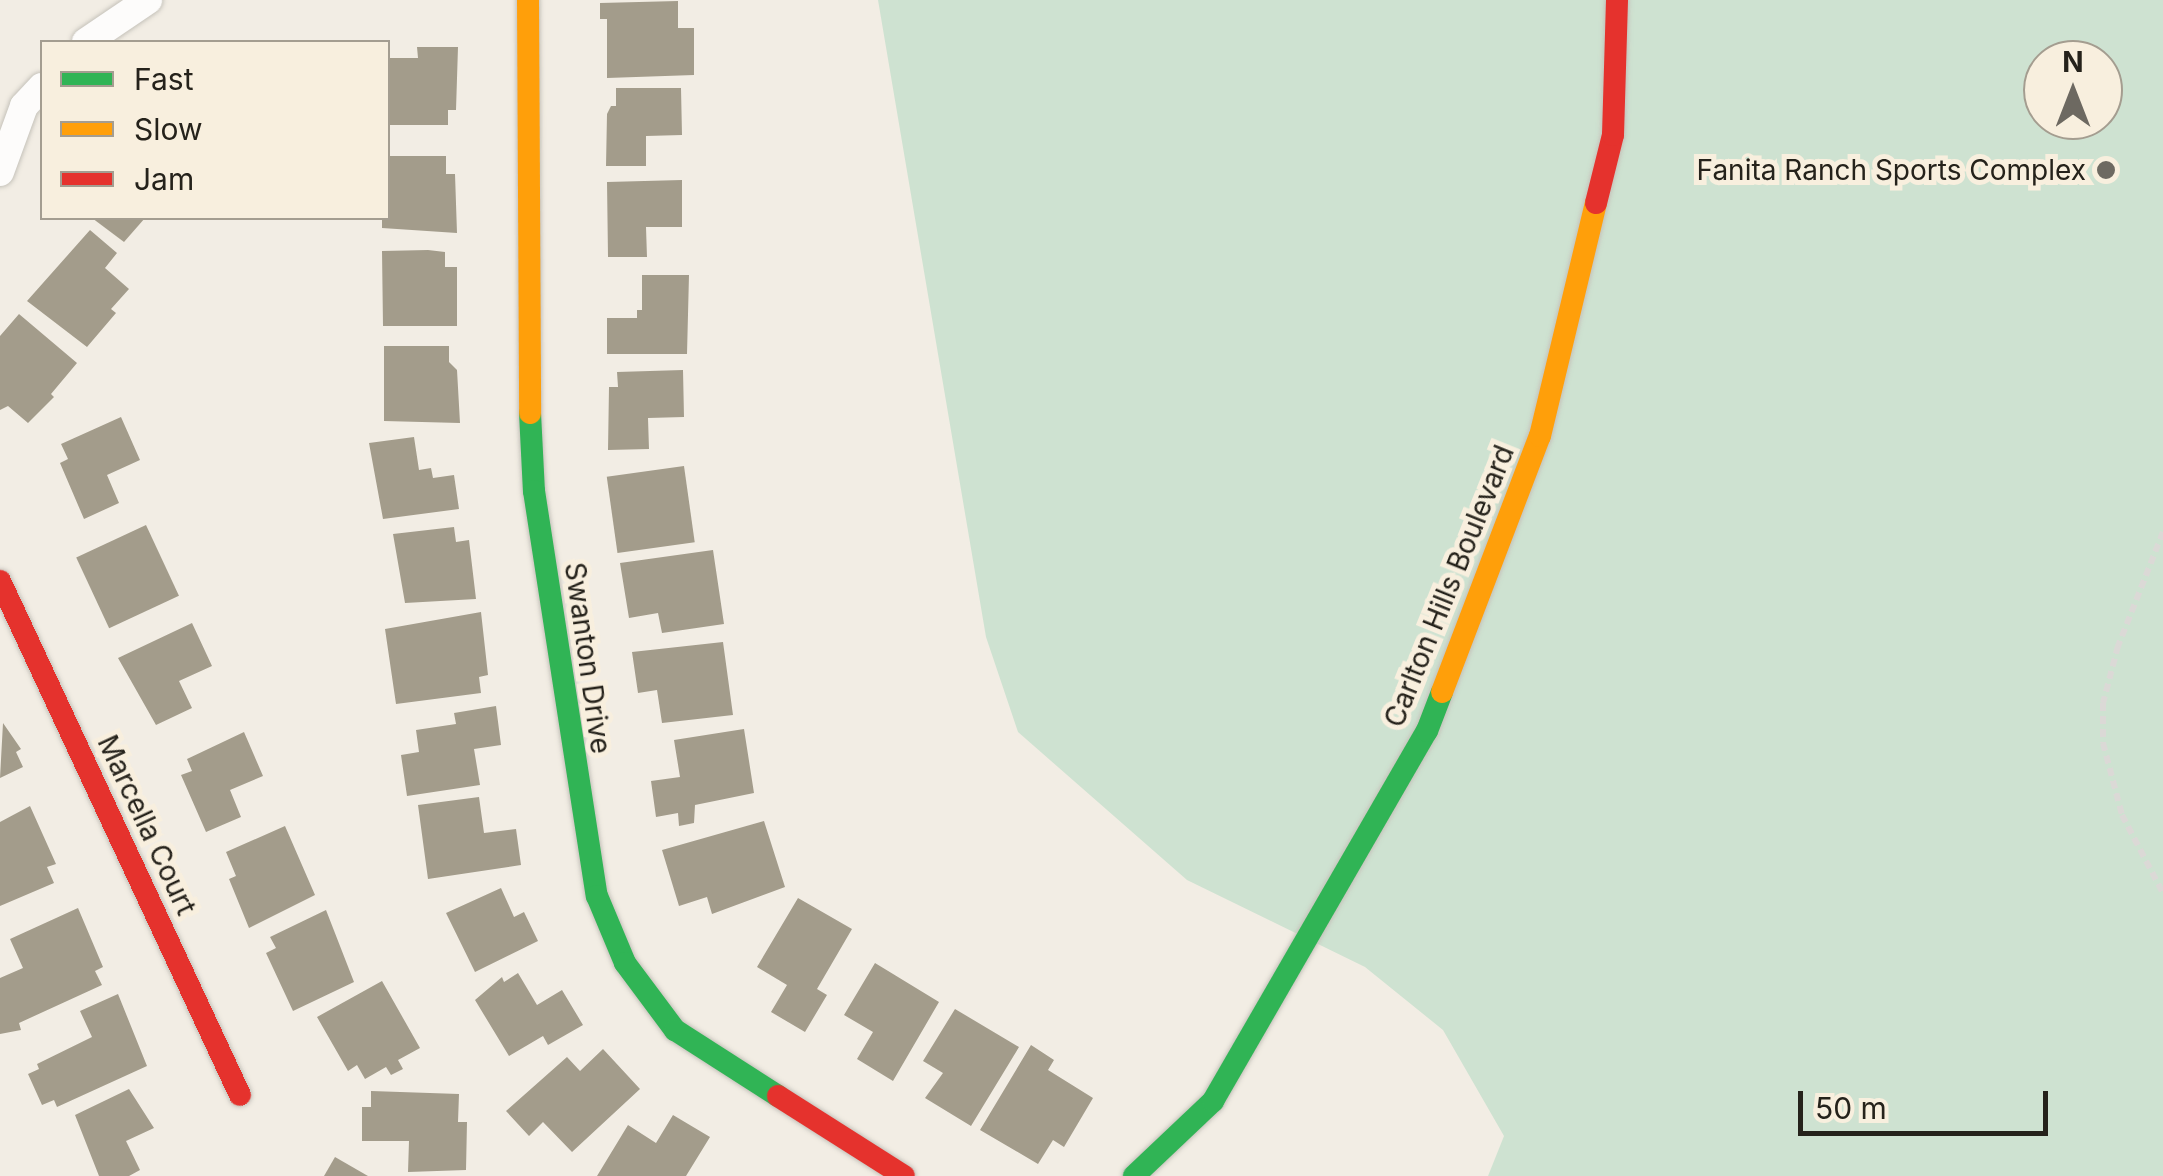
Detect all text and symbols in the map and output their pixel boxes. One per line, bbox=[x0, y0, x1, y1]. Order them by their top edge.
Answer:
legend bbox=[40, 40, 390, 220]
north arrow bbox=[2023, 40, 2123, 140]
text: N bbox=[2062, 45, 2084, 79]
text: Fast bbox=[134, 61, 193, 97]
text: Slow bbox=[134, 111, 203, 147]
place label: Fanita Ranch Sports Complex bbox=[1697, 153, 2086, 187]
marker: Fanita Ranch Sports Complex bbox=[2095, 159, 2117, 181]
text: Jam bbox=[134, 161, 194, 197]
street label: Carlton Hills Boulevard bbox=[1377, 440, 1521, 732]
street label: Swanton Drive bbox=[558, 560, 618, 756]
street label: Marcella Court bbox=[91, 730, 203, 920]
scale bar bbox=[1803, 1071, 2053, 1133]
text: 50 m bbox=[1815, 1090, 1887, 1126]

